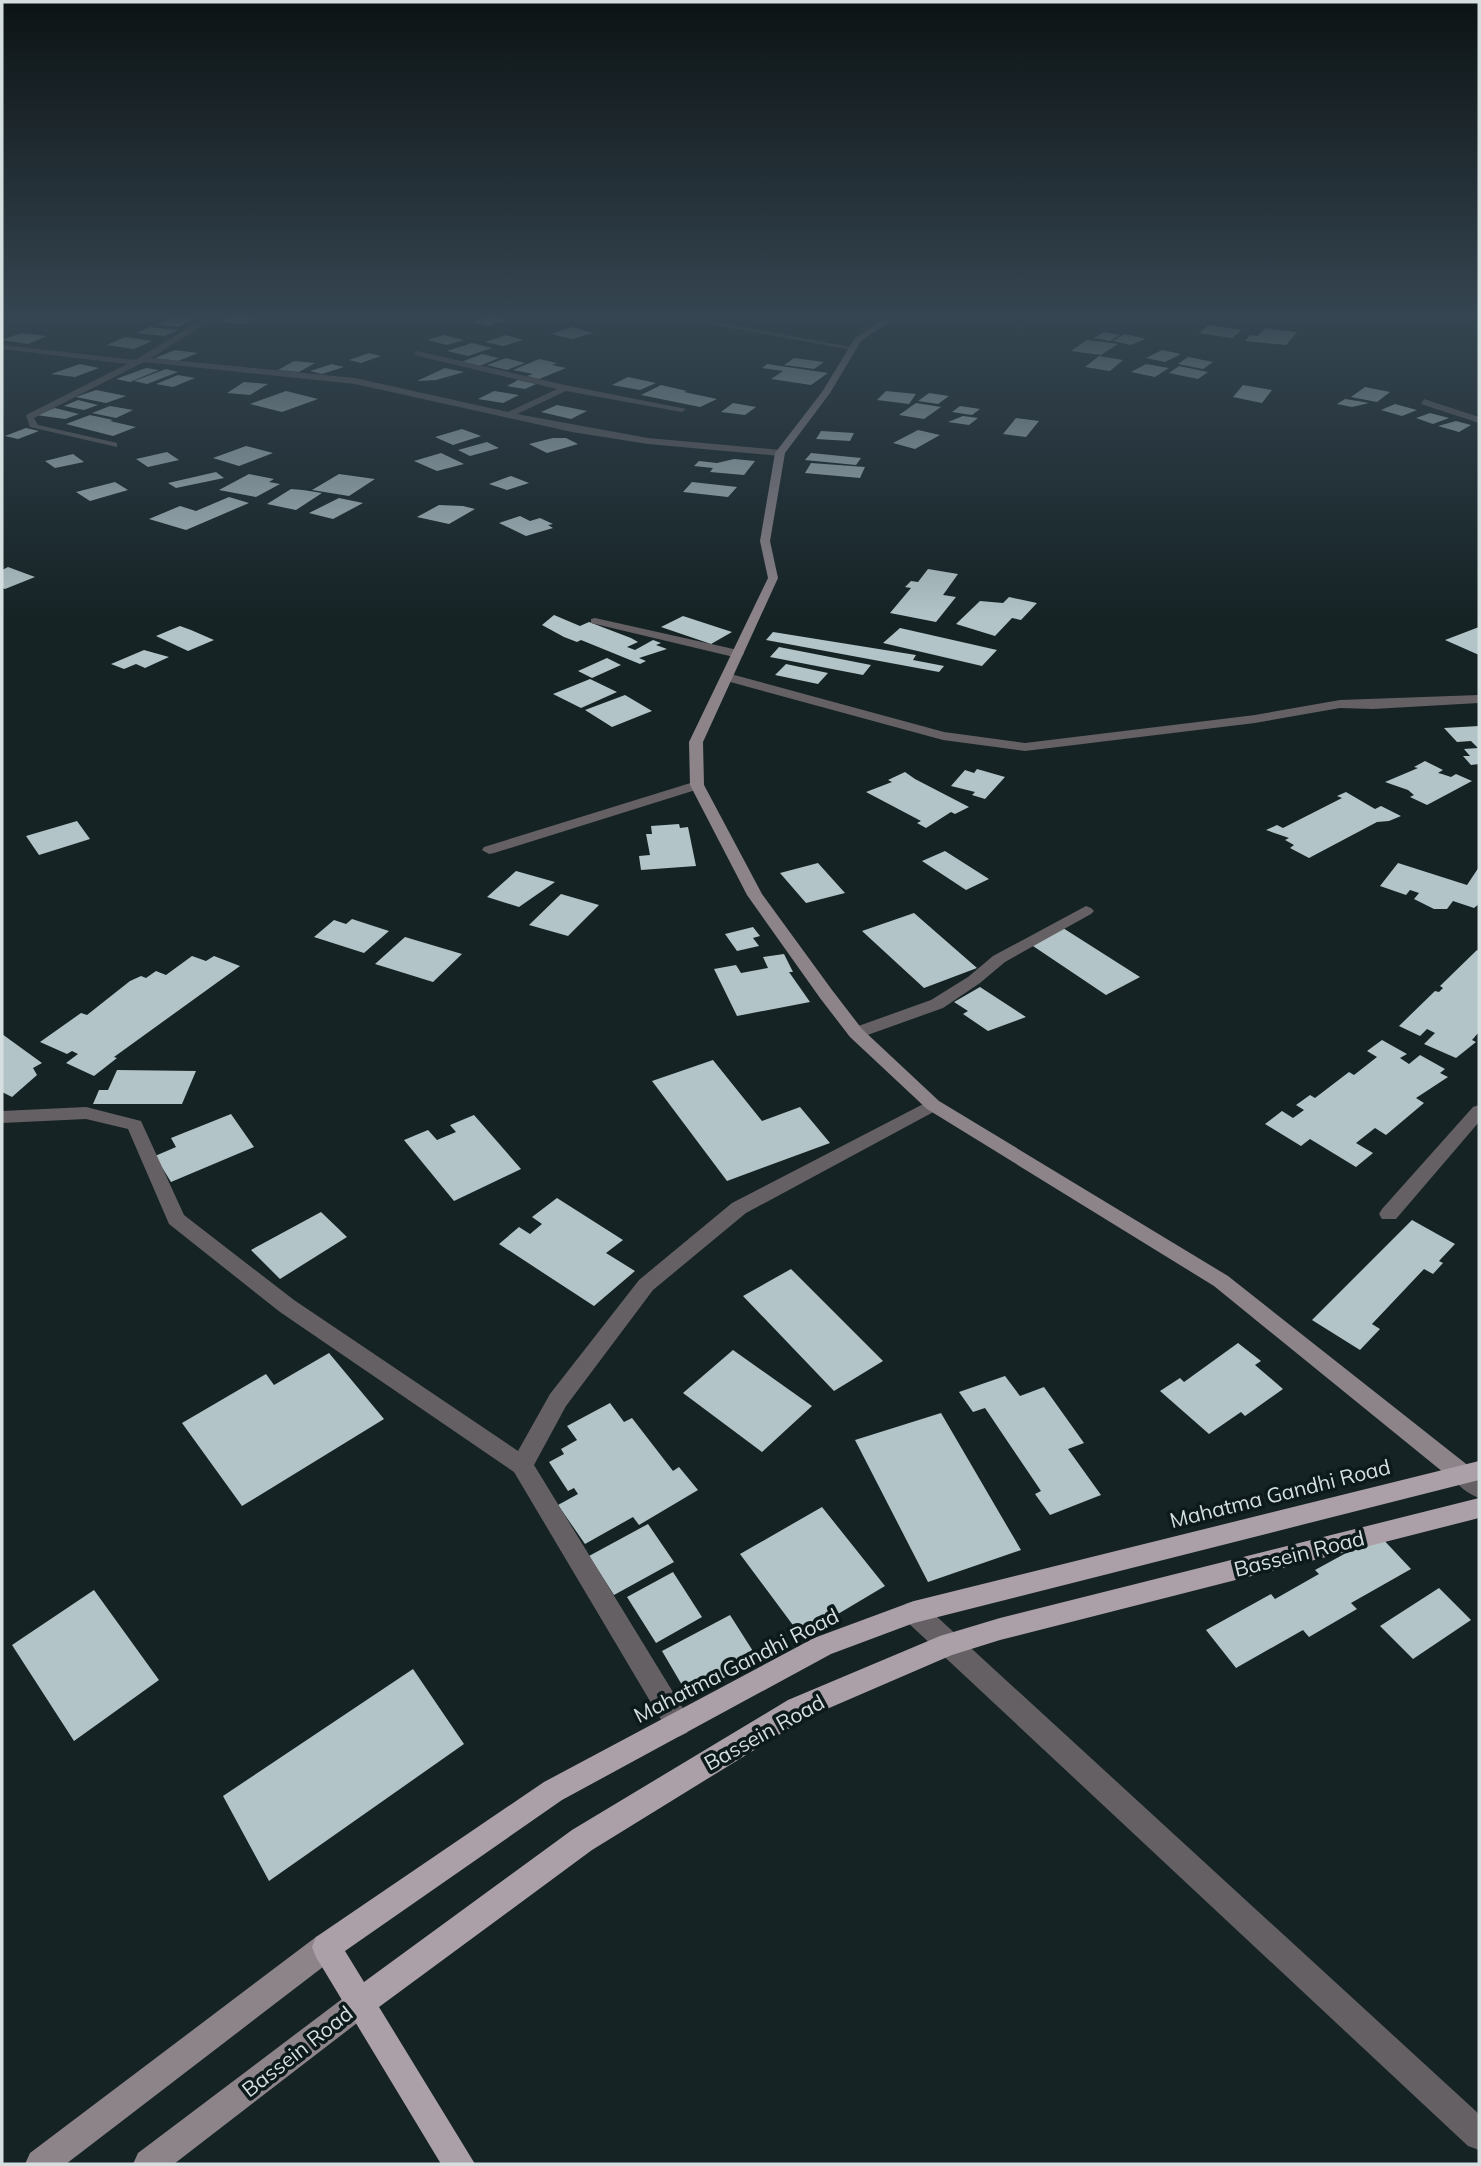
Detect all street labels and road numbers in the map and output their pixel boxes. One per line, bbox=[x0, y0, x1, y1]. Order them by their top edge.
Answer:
street label: Mahatma Gandhi Road bbox=[1167, 1453, 1393, 1533]
street label: Bassein Road bbox=[1231, 1524, 1367, 1582]
street label: Mahatma Gandhi Road bbox=[629, 1602, 843, 1728]
street label: Bassein Road bbox=[699, 1688, 829, 1776]
street label: Bassein Road bbox=[236, 2000, 358, 2102]

